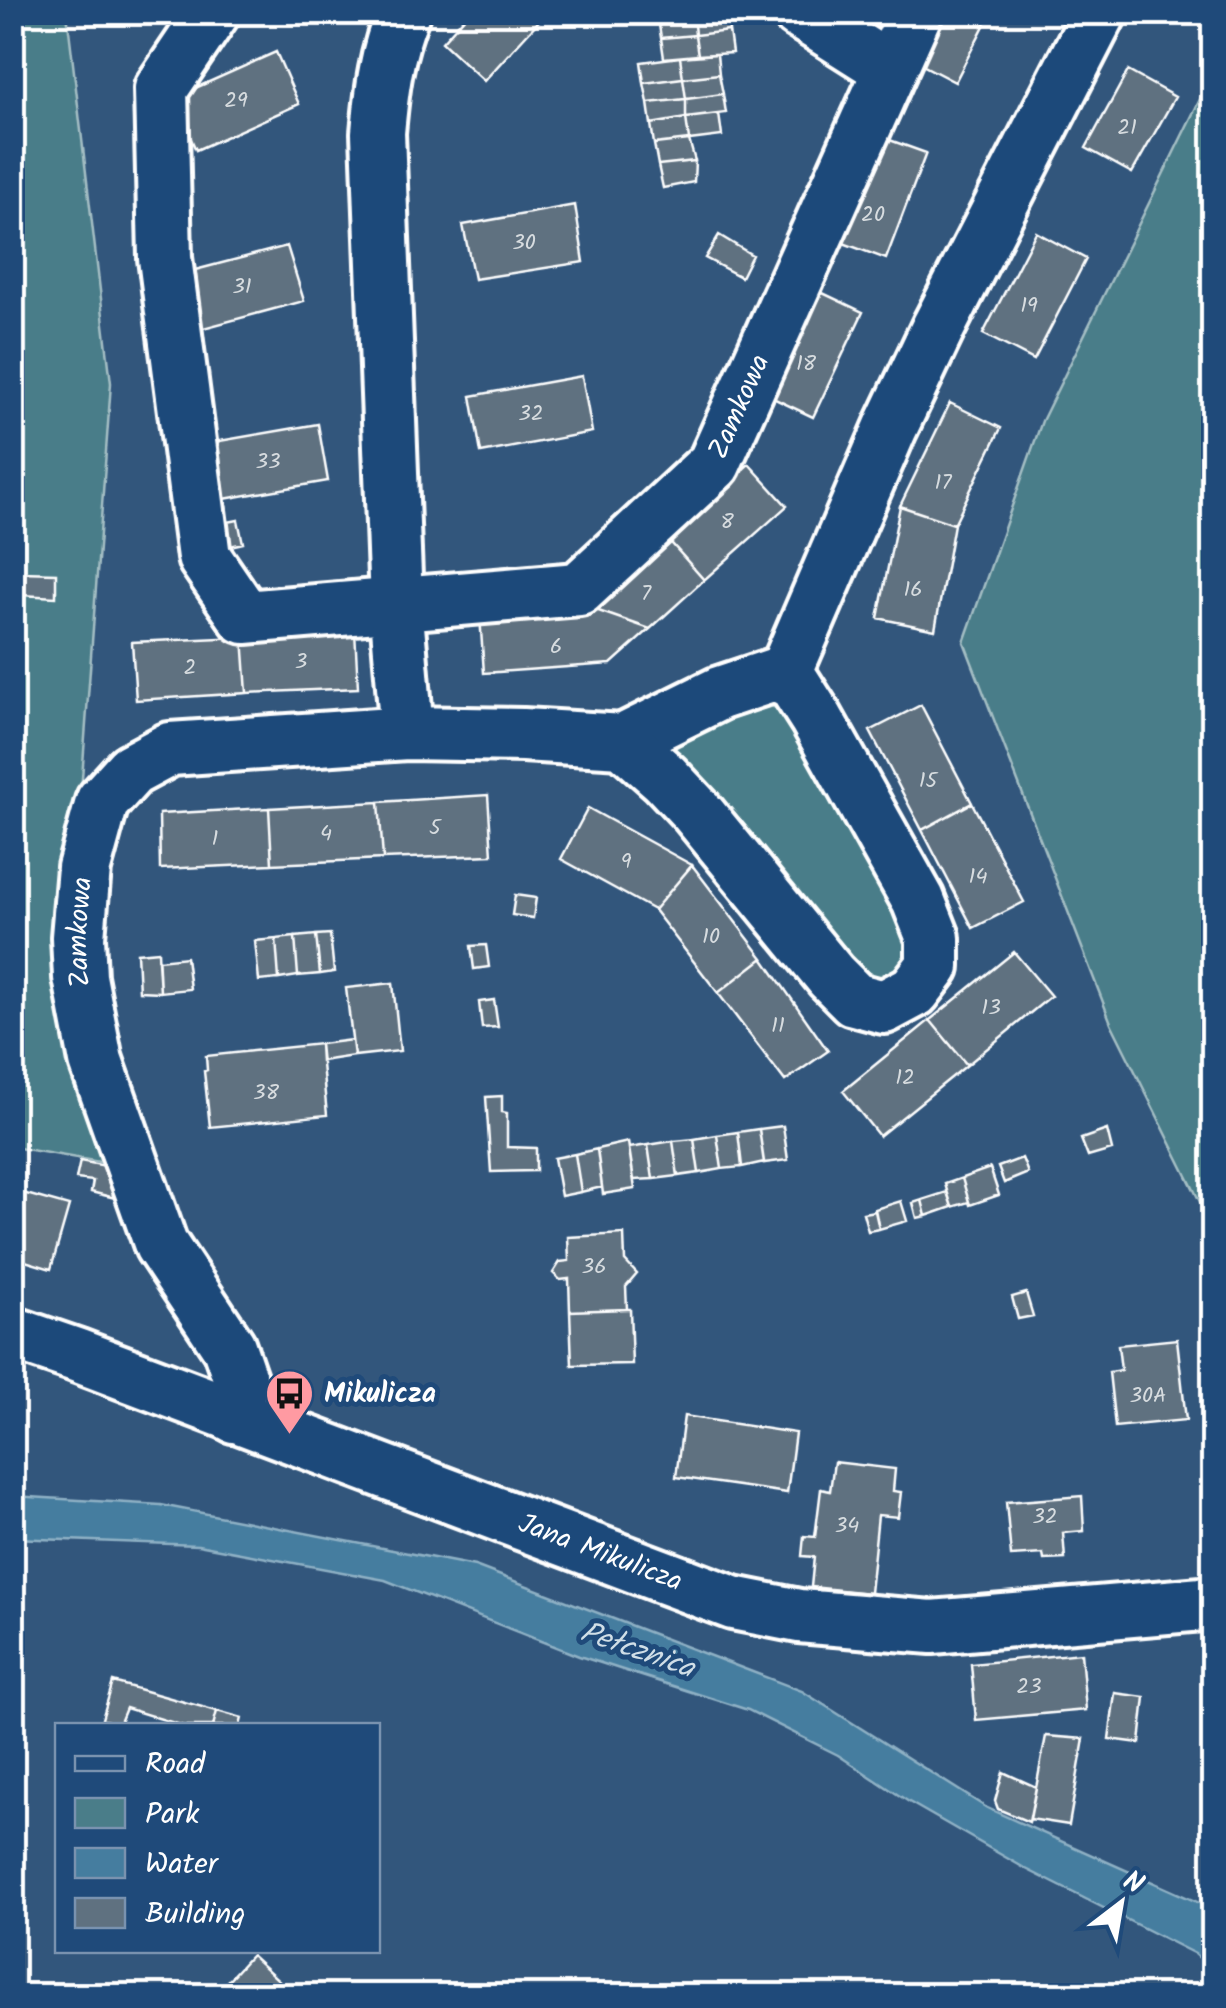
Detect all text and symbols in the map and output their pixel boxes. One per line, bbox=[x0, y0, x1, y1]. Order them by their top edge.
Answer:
house number: 29 bbox=[224, 84, 248, 119]
house number: 21 bbox=[1117, 111, 1137, 146]
house number: 20 bbox=[861, 198, 885, 233]
house number: 30 bbox=[512, 226, 536, 261]
house number: 31 bbox=[232, 270, 252, 305]
house number: 19 bbox=[1020, 289, 1038, 324]
street label: Zamkowa bbox=[696, 347, 783, 466]
house number: 18 bbox=[796, 347, 817, 382]
house number: 32 bbox=[518, 397, 544, 432]
house number: 33 bbox=[255, 445, 281, 480]
house number: 17 bbox=[934, 466, 952, 501]
house number: 8 bbox=[720, 505, 734, 540]
house number: 16 bbox=[903, 573, 923, 608]
house number: 7 bbox=[641, 577, 652, 612]
house number: 6 bbox=[550, 630, 562, 665]
house number: 3 bbox=[295, 645, 307, 680]
house number: 2 bbox=[184, 651, 196, 686]
house number: 15 bbox=[919, 764, 939, 799]
house number: 5 bbox=[429, 811, 442, 846]
house number: 4 bbox=[320, 817, 332, 852]
house number: 1 bbox=[212, 822, 218, 857]
house number: 9 bbox=[621, 845, 632, 880]
house number: 14 bbox=[968, 860, 988, 895]
street label: Zamkowa bbox=[55, 875, 106, 991]
house number: 10 bbox=[702, 920, 720, 955]
house number: 13 bbox=[981, 991, 1001, 1026]
house number: 11 bbox=[771, 1009, 785, 1044]
house number: 12 bbox=[895, 1061, 915, 1096]
house number: 38 bbox=[253, 1076, 280, 1111]
house number: 36 bbox=[582, 1250, 606, 1285]
bus stop icon: Mikulicza bbox=[263, 1368, 315, 1436]
place label: Mikulicza bbox=[324, 1372, 436, 1417]
house number: 30A bbox=[1130, 1379, 1166, 1414]
house number: 32 bbox=[1032, 1500, 1058, 1535]
street label: Jana Mikulicza bbox=[512, 1501, 689, 1604]
house number: 34 bbox=[835, 1509, 859, 1544]
water label: Pełcznica bbox=[574, 1609, 702, 1693]
house number: 23 bbox=[1016, 1670, 1042, 1705]
legend bbox=[55, 1723, 380, 1953]
text: Road bbox=[145, 1741, 206, 1789]
text: Park bbox=[145, 1791, 200, 1839]
text: Water bbox=[145, 1841, 220, 1889]
north arrow bbox=[1071, 1853, 1171, 1953]
text: N bbox=[1113, 1860, 1152, 1908]
text: Building bbox=[145, 1891, 245, 1939]

